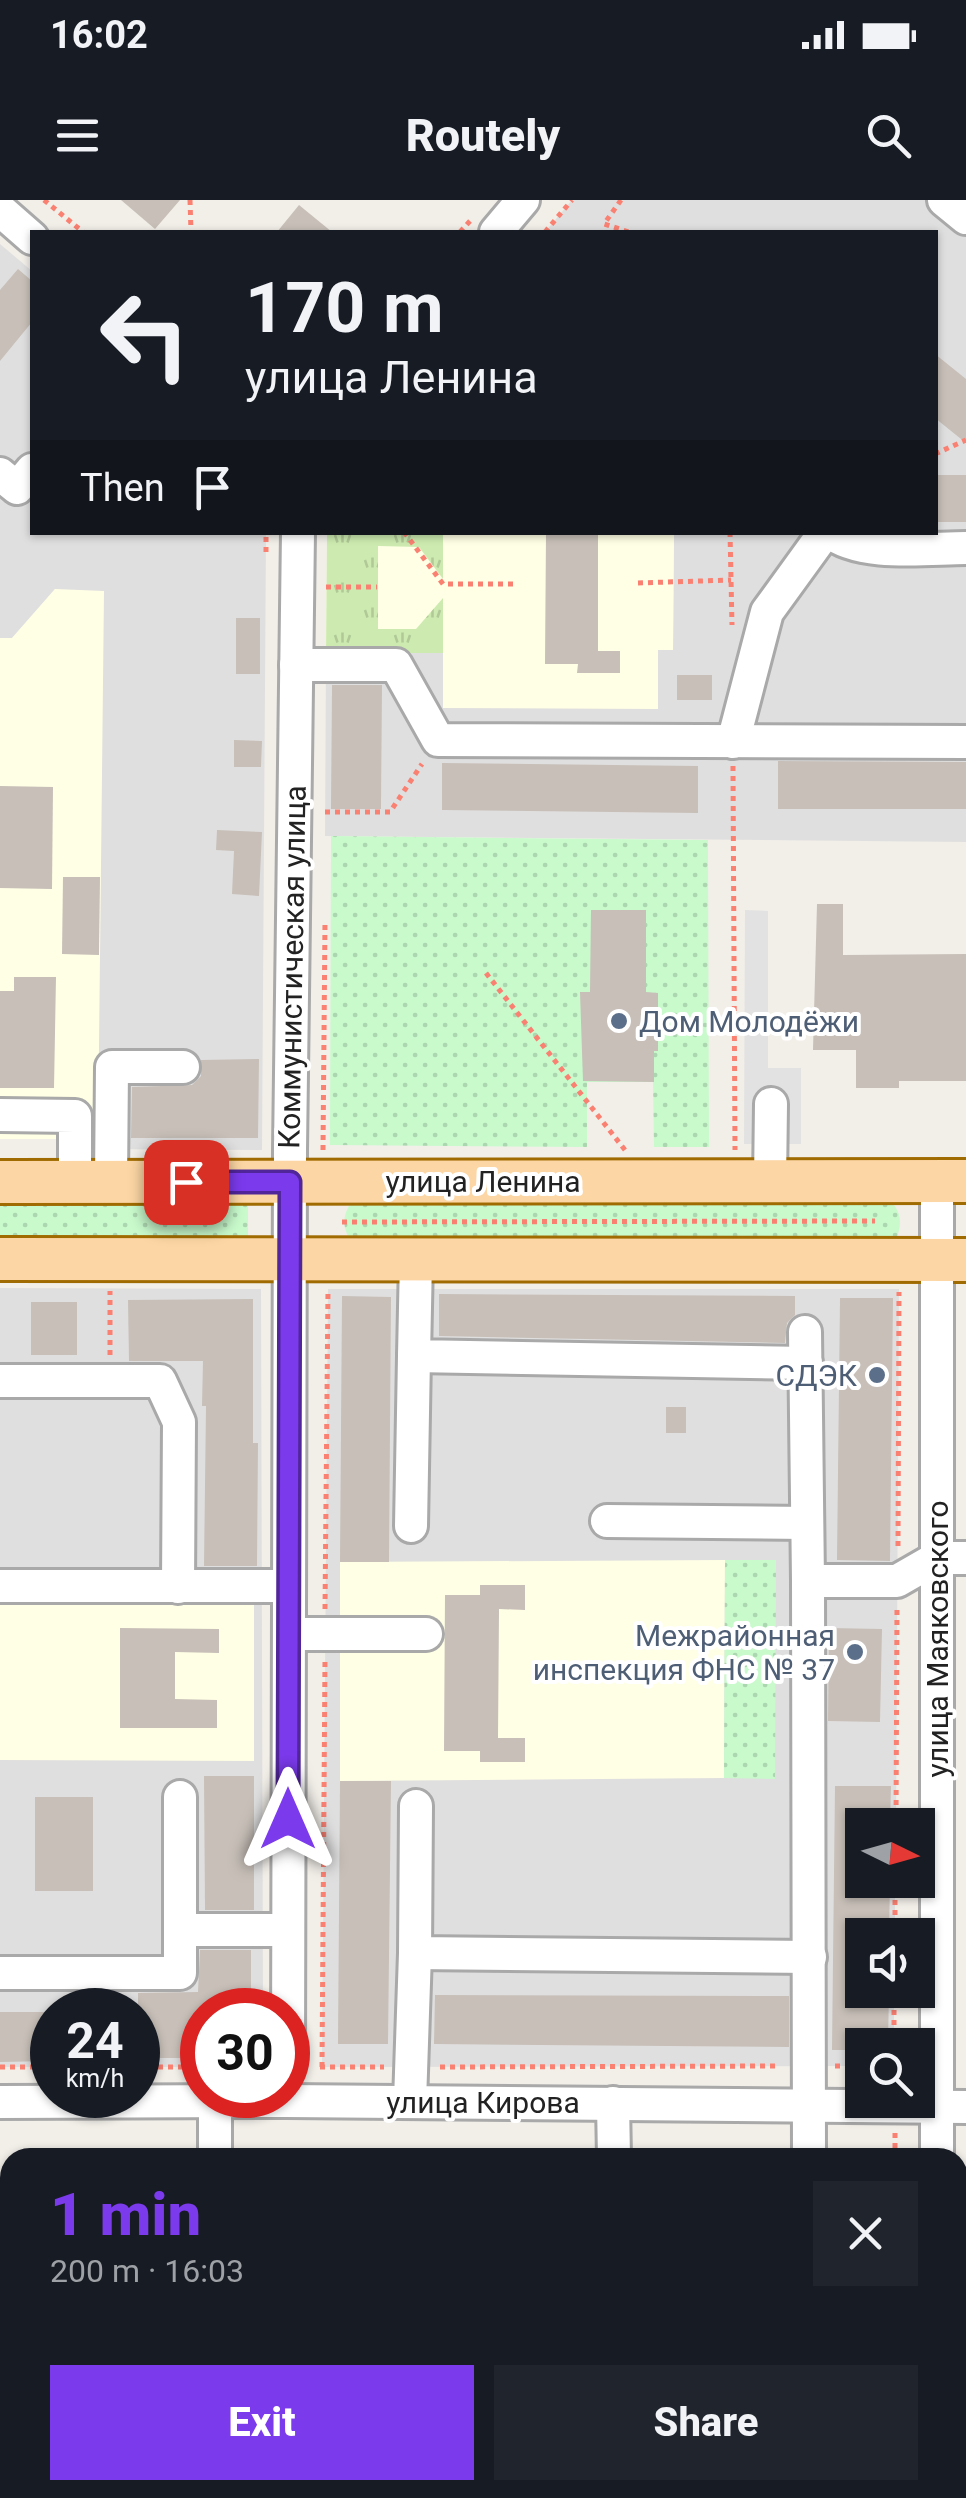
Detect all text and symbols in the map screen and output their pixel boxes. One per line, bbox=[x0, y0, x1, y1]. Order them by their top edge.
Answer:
text: 16:02 bbox=[50, 13, 148, 57]
icon: menu bbox=[50, 108, 105, 163]
icon: search bbox=[861, 108, 916, 163]
text: Routely bbox=[406, 109, 560, 162]
text: 170 m bbox=[245, 267, 444, 349]
icon: left bbox=[80, 270, 210, 400]
text: улица Ленина bbox=[245, 351, 538, 404]
icon: arrive bbox=[185, 460, 240, 515]
text: Then bbox=[80, 466, 165, 510]
street label: Коммунистическая улица bbox=[271, 785, 313, 1149]
place label: Дом Молодёжи bbox=[639, 1004, 859, 1039]
marker: Дом Молодёжи bbox=[608, 1010, 630, 1032]
pin bbox=[144, 1140, 229, 1225]
icon: arrive bbox=[159, 1155, 214, 1210]
street label: улица Ленина bbox=[385, 1164, 581, 1199]
place label: СДЭК bbox=[775, 1358, 858, 1393]
marker: СДЭК bbox=[866, 1364, 888, 1386]
street label: улица Маяковского bbox=[920, 1500, 955, 1778]
place label: Межрайонная инспекция ФНС № 37 bbox=[533, 1618, 835, 1687]
marker: Межрайонная инспекция ФНС № 37 bbox=[844, 1641, 866, 1663]
position arrow bbox=[236, 1767, 340, 1871]
north arrow bbox=[845, 1808, 935, 1898]
map controls bbox=[845, 1808, 935, 2118]
button: sound bbox=[845, 1918, 935, 2008]
speed limit sign: 30 bbox=[180, 1988, 310, 2118]
text: 24 bbox=[66, 2012, 124, 2070]
button: search bbox=[845, 2028, 935, 2118]
text: km/h bbox=[66, 2064, 124, 2093]
street label: улица Кирова bbox=[386, 2085, 580, 2120]
text: 1 min bbox=[50, 2179, 201, 2250]
button: close bbox=[813, 2181, 918, 2286]
text: 200 m · 16:03 bbox=[50, 2252, 244, 2290]
button: Exit bbox=[50, 2365, 474, 2480]
button: Share bbox=[494, 2365, 918, 2480]

